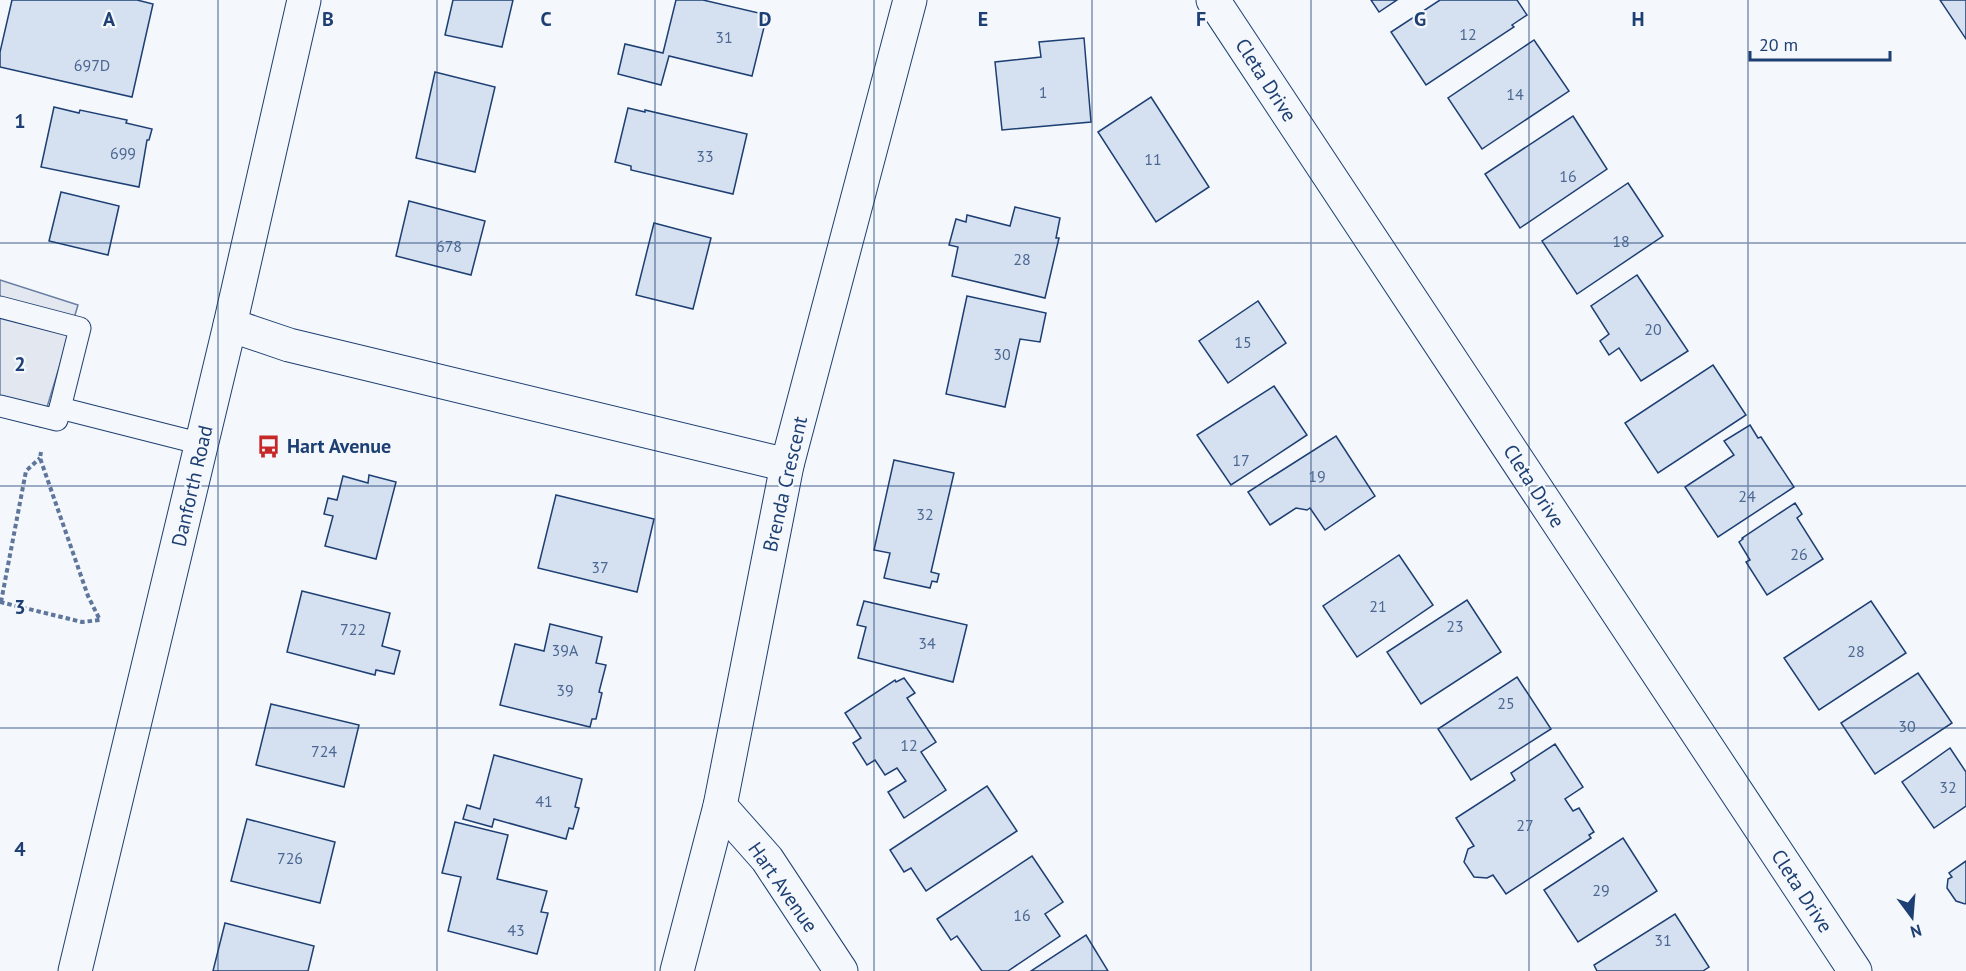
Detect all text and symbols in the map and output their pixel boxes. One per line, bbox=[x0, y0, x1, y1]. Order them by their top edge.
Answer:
text: A bbox=[103, 6, 116, 32]
text: B bbox=[322, 6, 334, 32]
text: C bbox=[540, 6, 552, 32]
text: D bbox=[759, 6, 772, 32]
text: E bbox=[978, 6, 988, 32]
text: F bbox=[1196, 6, 1206, 32]
text: G bbox=[1414, 6, 1426, 32]
text: H bbox=[1631, 6, 1645, 32]
house number: 12 bbox=[1459, 24, 1477, 44]
scale bar bbox=[1750, 24, 1890, 62]
house number: 31 bbox=[715, 27, 733, 47]
street label: Cleta Drive bbox=[1229, 33, 1303, 127]
text: 20 m bbox=[1759, 33, 1798, 56]
house number: 697D bbox=[74, 55, 110, 75]
house number: 1 bbox=[1039, 82, 1047, 102]
house number: 14 bbox=[1506, 84, 1524, 104]
text: 1 bbox=[14, 108, 26, 134]
house number: 699 bbox=[110, 143, 136, 163]
house number: 33 bbox=[696, 146, 714, 166]
house number: 11 bbox=[1144, 149, 1162, 169]
house number: 16 bbox=[1559, 166, 1577, 186]
house number: 18 bbox=[1612, 231, 1630, 251]
house number: 678 bbox=[436, 236, 462, 256]
house number: 28 bbox=[1013, 249, 1031, 269]
house number: 20 bbox=[1644, 319, 1662, 339]
house number: 15 bbox=[1234, 332, 1252, 352]
house number: 30 bbox=[993, 344, 1011, 364]
text: 2 bbox=[14, 351, 26, 377]
street label: Brenda Crescent bbox=[757, 413, 813, 554]
street label: Danforth Road bbox=[165, 423, 219, 549]
bus stop icon: Hart Avenue bbox=[256, 433, 282, 459]
place label: Hart Avenue bbox=[287, 433, 391, 459]
street label: Cleta Drive bbox=[1497, 439, 1571, 533]
house number: 17 bbox=[1232, 450, 1250, 470]
house number: 19 bbox=[1308, 466, 1326, 486]
house number: 24 bbox=[1738, 486, 1756, 506]
house number: 32 bbox=[916, 504, 934, 524]
house number: 26 bbox=[1790, 544, 1808, 564]
house number: 37 bbox=[591, 557, 609, 577]
text: 3 bbox=[14, 594, 26, 620]
house number: 21 bbox=[1369, 596, 1387, 616]
house number: 23 bbox=[1446, 616, 1464, 636]
house number: 722 bbox=[340, 619, 366, 639]
house number: 34 bbox=[918, 633, 936, 653]
house number: 39A bbox=[552, 640, 579, 660]
house number: 28 bbox=[1847, 641, 1865, 661]
house number: 39 bbox=[556, 680, 574, 700]
house number: 25 bbox=[1497, 693, 1515, 713]
house number: 30 bbox=[1898, 716, 1916, 736]
house number: 12 bbox=[900, 735, 918, 755]
house number: 724 bbox=[311, 741, 337, 761]
house number: 32 bbox=[1939, 777, 1957, 797]
house number: 41 bbox=[535, 791, 553, 811]
house number: 27 bbox=[1516, 815, 1534, 835]
text: 4 bbox=[14, 836, 26, 862]
street label: Hart Avenue bbox=[742, 837, 824, 937]
street label: Cleta Drive bbox=[1765, 844, 1839, 938]
house number: 726 bbox=[277, 848, 303, 868]
house number: 29 bbox=[1592, 880, 1610, 900]
north arrow bbox=[1882, 887, 1942, 947]
house number: 16 bbox=[1013, 905, 1031, 925]
house number: 43 bbox=[507, 920, 525, 940]
text: N bbox=[1908, 920, 1924, 942]
house number: 31 bbox=[1654, 930, 1672, 950]

